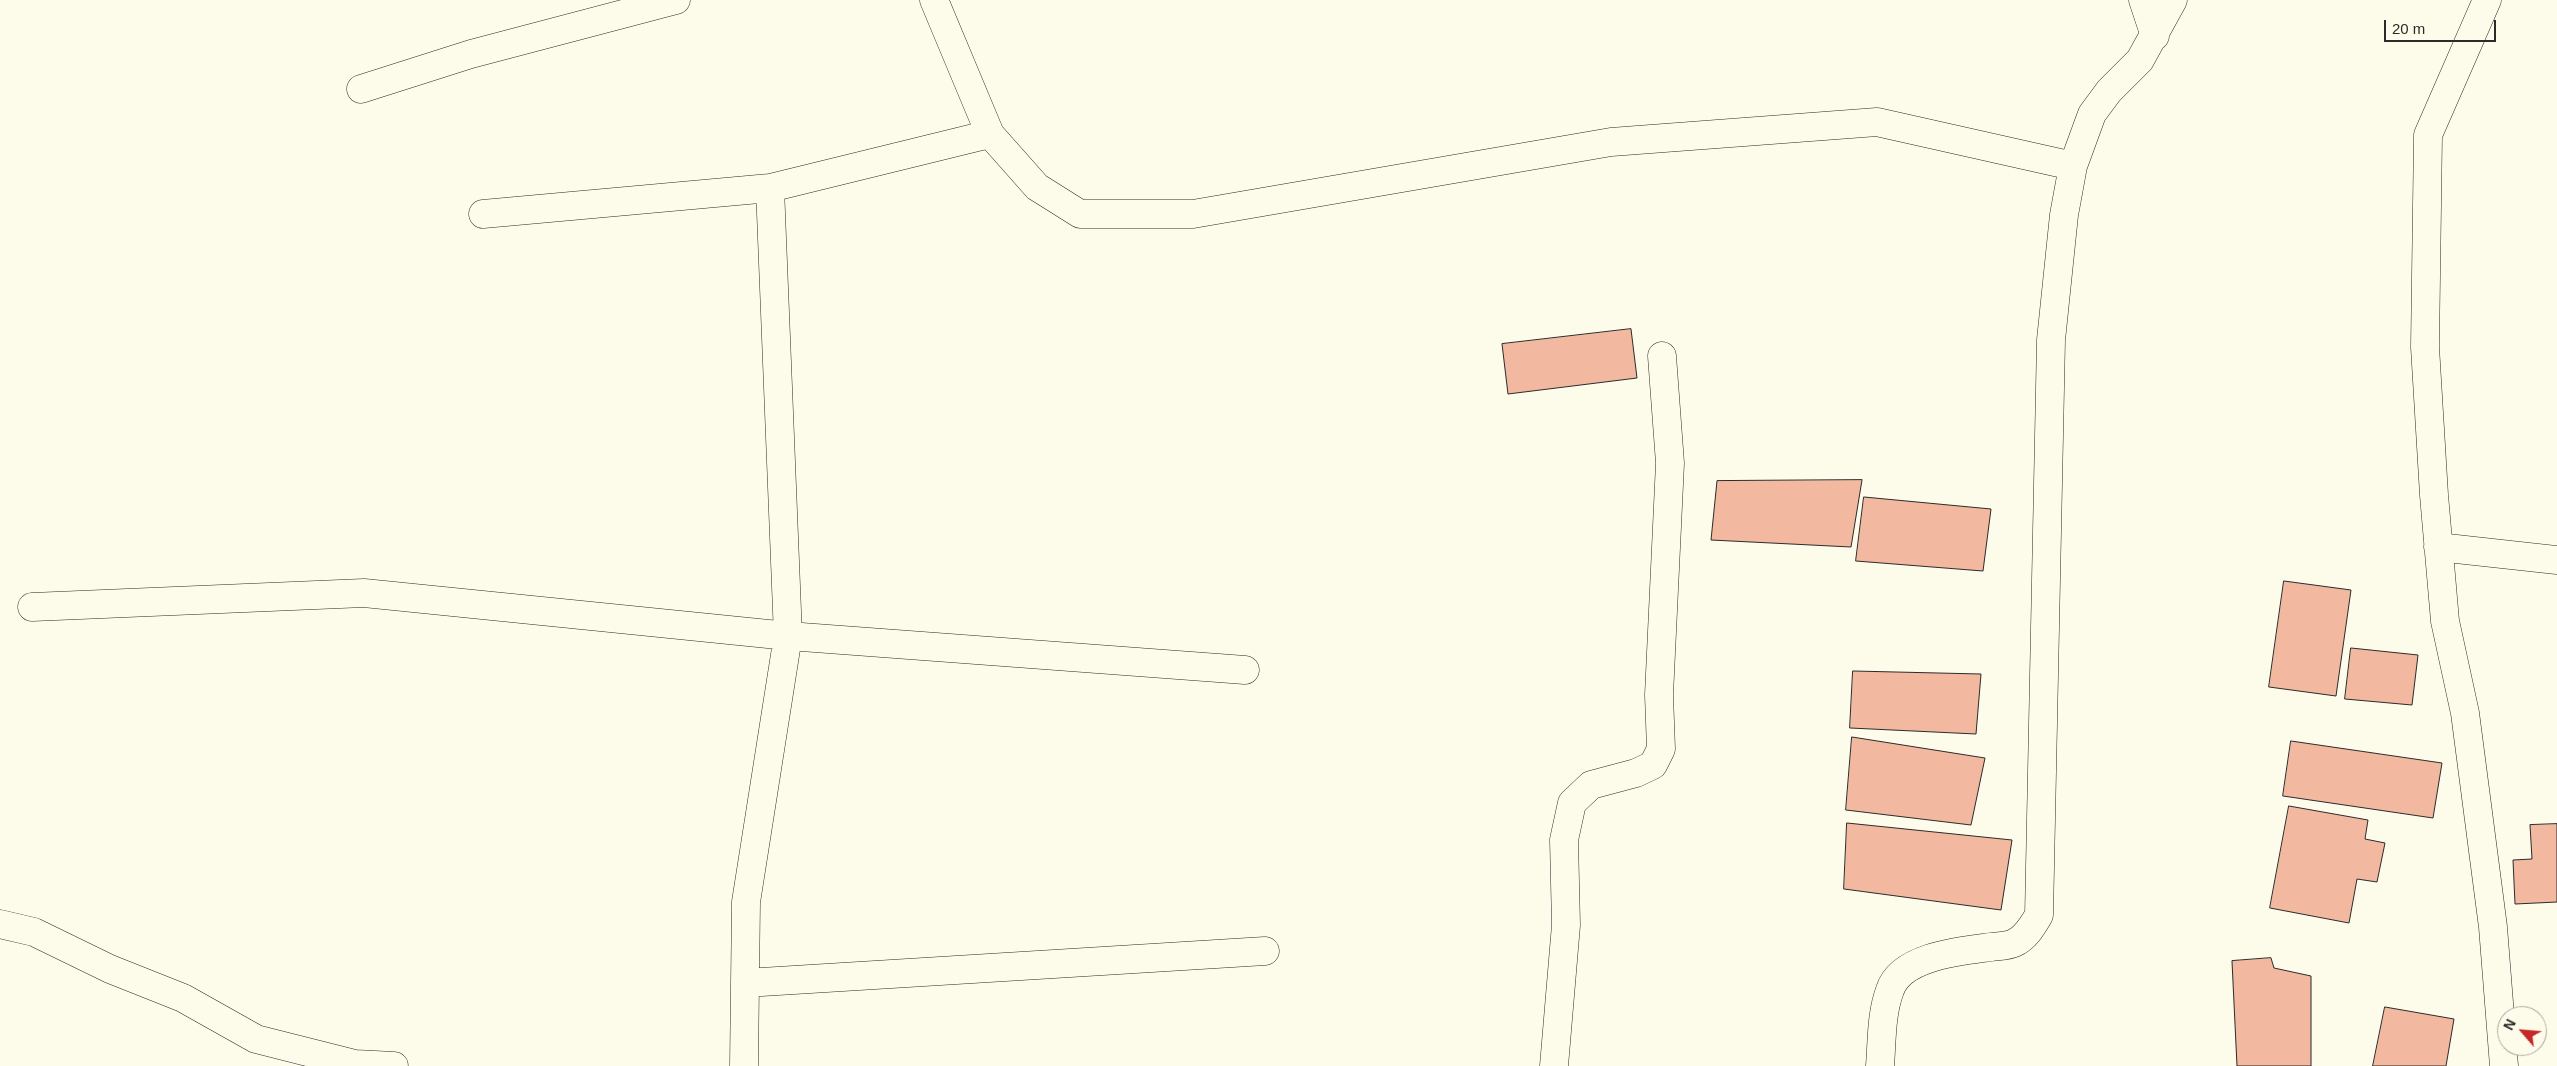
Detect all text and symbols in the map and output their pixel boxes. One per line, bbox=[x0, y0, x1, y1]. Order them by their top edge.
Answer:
scale bar bbox=[2387, 10, 2500, 42]
text: 20 m bbox=[2392, 20, 2425, 37]
north arrow bbox=[2497, 1006, 2547, 1056]
text: N bbox=[2500, 1017, 2519, 1033]

